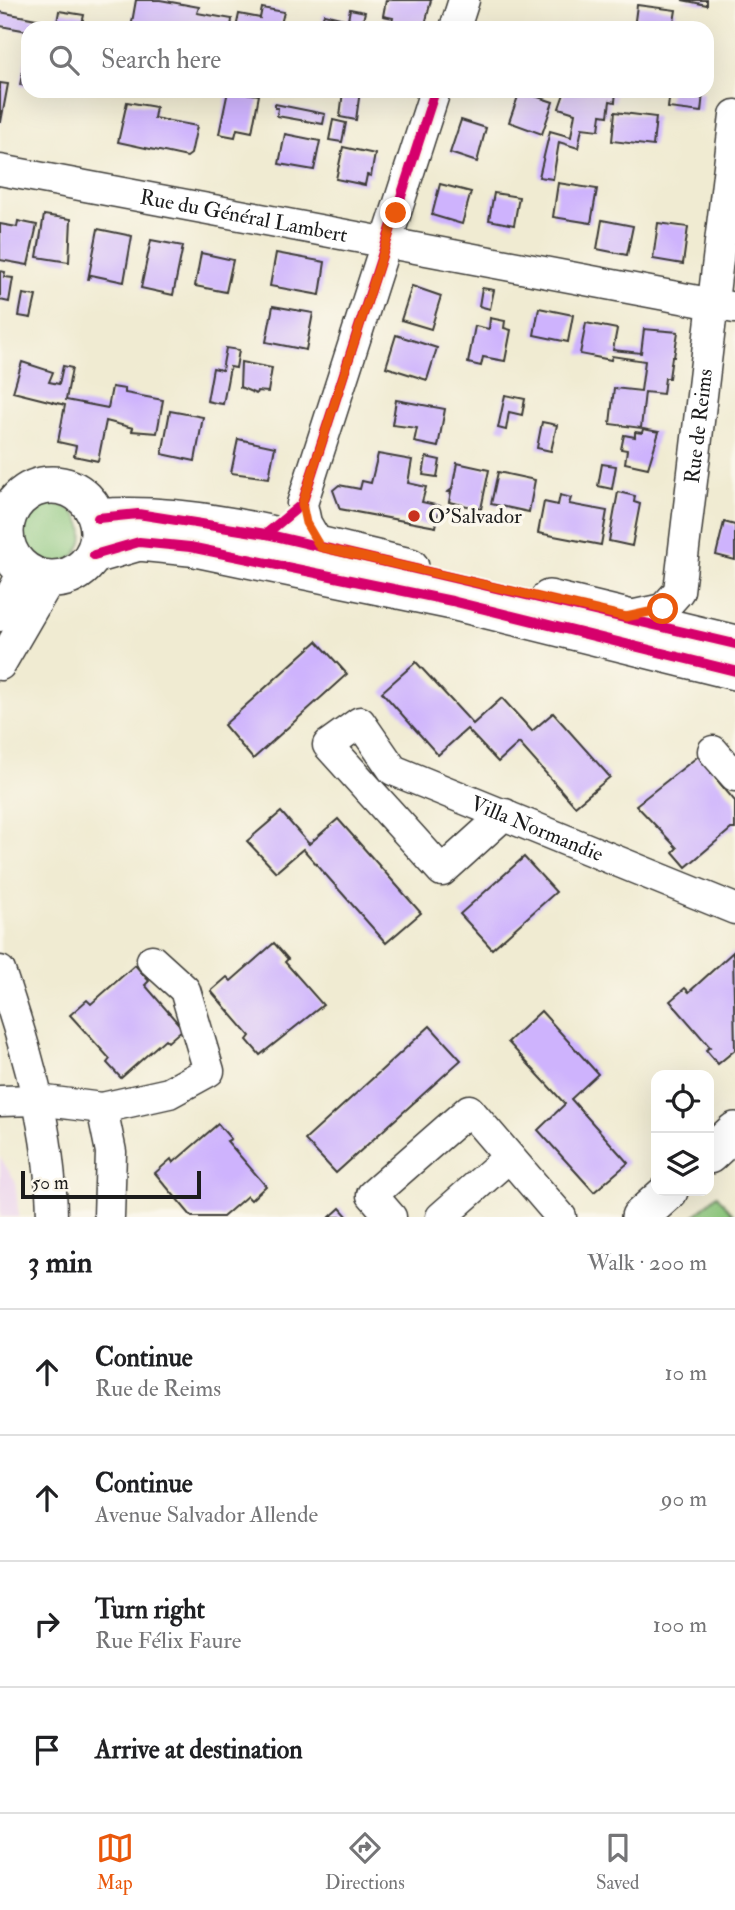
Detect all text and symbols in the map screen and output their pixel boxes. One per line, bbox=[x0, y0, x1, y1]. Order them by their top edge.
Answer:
search box bbox=[21, 21, 714, 98]
icon: search bbox=[45, 41, 83, 79]
text: Search here bbox=[101, 44, 221, 76]
street label: Rue du Général Lambert bbox=[138, 184, 350, 249]
route end bbox=[380, 197, 411, 228]
street label: Rue de Reims bbox=[679, 367, 719, 485]
place label: O’Salvador bbox=[428, 503, 522, 530]
marker: O’Salvador bbox=[406, 508, 422, 524]
route start bbox=[647, 593, 678, 624]
street label: Villa Normandie bbox=[467, 790, 607, 868]
map controls bbox=[651, 1070, 714, 1196]
button: locate bbox=[651, 1070, 714, 1133]
button: layers bbox=[651, 1133, 714, 1196]
scale bar bbox=[21, 1168, 201, 1200]
text: 50 m bbox=[32, 1171, 69, 1195]
text: 3 min bbox=[28, 1244, 93, 1281]
text: Walk · 200 m bbox=[587, 1248, 707, 1277]
text: Continue bbox=[95, 1342, 193, 1374]
icon: ahead bbox=[28, 1353, 66, 1391]
text: 10 m bbox=[664, 1358, 707, 1387]
text: Rue de Reims bbox=[95, 1374, 221, 1403]
text: Continue bbox=[95, 1468, 193, 1500]
icon: ahead bbox=[28, 1479, 66, 1517]
text: 90 m bbox=[661, 1484, 707, 1513]
text: Avenue Salvador Allende bbox=[95, 1500, 318, 1529]
text: Turn right bbox=[95, 1594, 205, 1626]
icon: right bbox=[28, 1605, 66, 1643]
text: 100 m bbox=[653, 1610, 707, 1639]
text: Rue Félix Faure bbox=[95, 1626, 241, 1655]
icon: arrive bbox=[28, 1731, 66, 1769]
text: Arrive at destination bbox=[95, 1734, 303, 1766]
tab: Map bbox=[96, 1829, 134, 1895]
tab: Directions bbox=[325, 1829, 405, 1895]
tab: Saved bbox=[596, 1829, 639, 1895]

